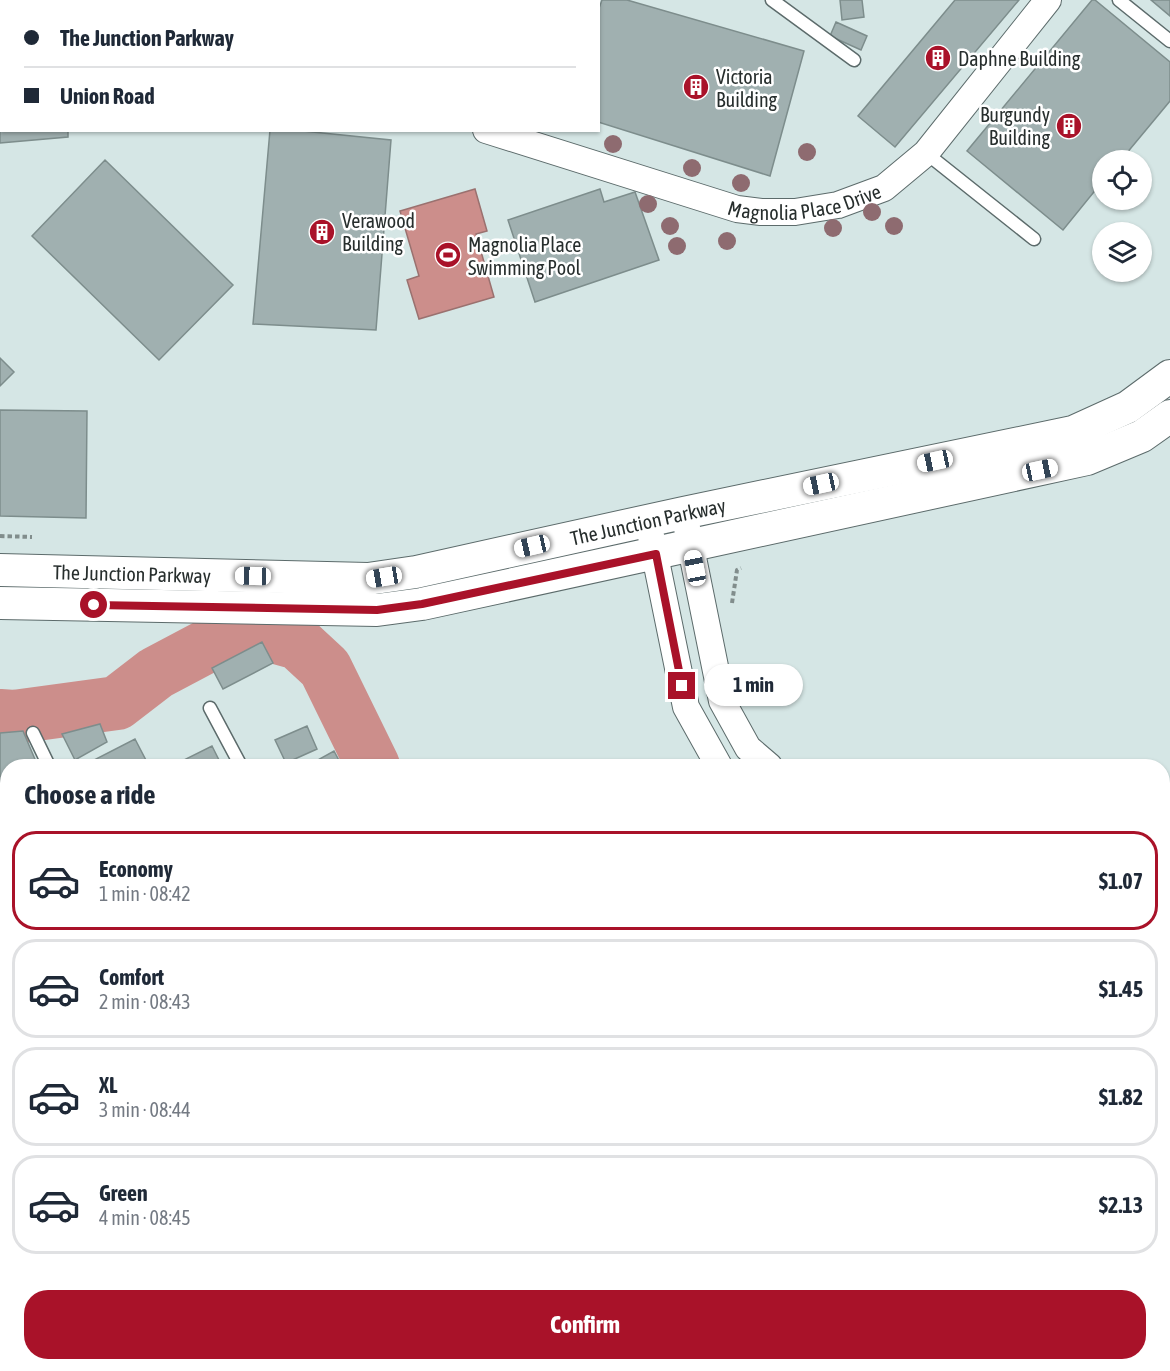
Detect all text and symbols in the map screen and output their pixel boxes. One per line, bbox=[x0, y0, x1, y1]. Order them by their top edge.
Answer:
text: The Junction Parkway bbox=[60, 25, 234, 51]
building icon: Daphne Building bbox=[923, 43, 953, 73]
place label: Daphne Building bbox=[958, 47, 1081, 70]
place label: Victoria Building bbox=[716, 65, 778, 111]
building icon: Victoria Building bbox=[681, 72, 711, 102]
text: Union Road bbox=[60, 83, 155, 109]
place label: Burgundy Building bbox=[980, 103, 1050, 149]
building icon: Burgundy Building bbox=[1054, 111, 1084, 141]
map controls bbox=[1092, 150, 1152, 282]
button: locate bbox=[1092, 150, 1152, 210]
street label: Magnolia Place Drive bbox=[725, 179, 884, 224]
place label: Verawood Building bbox=[342, 209, 415, 255]
building icon: Verawood Building bbox=[307, 217, 337, 247]
button: layers bbox=[1092, 222, 1152, 282]
place label: Magnolia Place Swimming Pool bbox=[468, 233, 582, 279]
sports icon: Magnolia Place Swimming Pool bbox=[433, 240, 463, 270]
car bbox=[916, 448, 954, 474]
car bbox=[1021, 457, 1059, 483]
car bbox=[802, 471, 840, 497]
street label: The Junction Parkway bbox=[568, 493, 727, 549]
car bbox=[512, 533, 552, 559]
car bbox=[683, 549, 707, 587]
street label: The Junction Parkway bbox=[53, 560, 211, 587]
car bbox=[365, 565, 403, 589]
car bbox=[235, 567, 271, 585]
route start bbox=[80, 591, 107, 618]
callout: 1 min bbox=[703, 665, 802, 707]
route end bbox=[668, 672, 695, 699]
text: 1 min bbox=[733, 673, 774, 696]
text: Choose a ride bbox=[24, 779, 156, 810]
icon: car bbox=[27, 854, 81, 908]
text: Economy bbox=[99, 856, 173, 882]
text: $1.07 bbox=[1099, 868, 1143, 894]
text: 1 min · 08:42 bbox=[99, 882, 191, 905]
icon: car bbox=[27, 962, 81, 1016]
text: Comfort bbox=[99, 964, 164, 990]
text: $1.45 bbox=[1099, 976, 1143, 1002]
text: 2 min · 08:43 bbox=[99, 990, 191, 1013]
icon: car bbox=[27, 1070, 81, 1124]
text: XL bbox=[99, 1072, 117, 1098]
text: $1.82 bbox=[1099, 1084, 1143, 1110]
text: 3 min · 08:44 bbox=[99, 1098, 191, 1121]
icon: car bbox=[27, 1178, 81, 1232]
text: Green bbox=[99, 1180, 148, 1206]
text: $2.13 bbox=[1099, 1192, 1143, 1218]
text: 4 min · 08:45 bbox=[99, 1206, 191, 1229]
button: Confirm bbox=[24, 1290, 1146, 1359]

